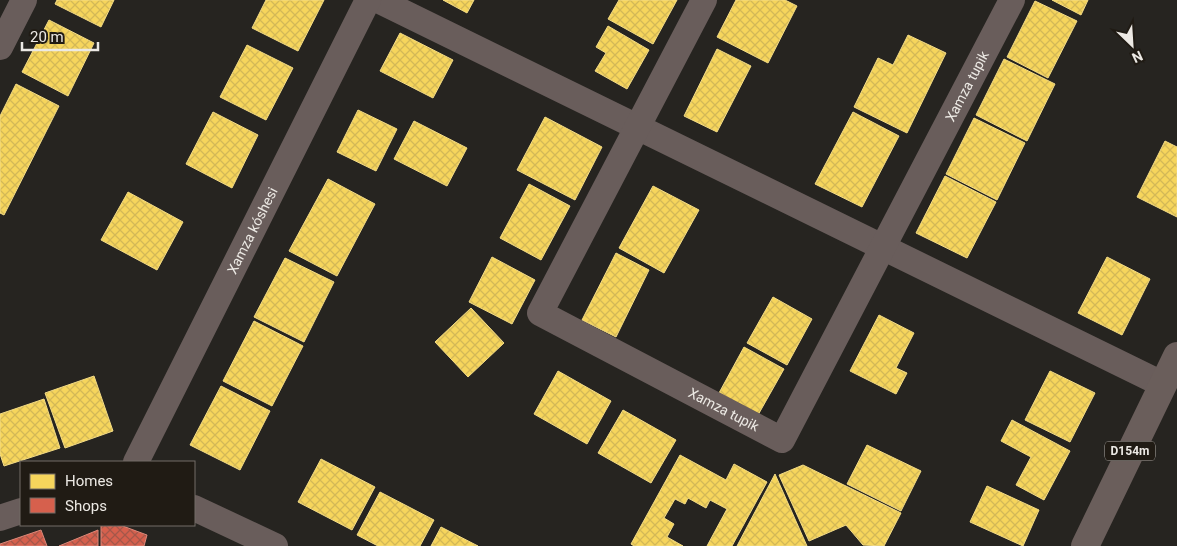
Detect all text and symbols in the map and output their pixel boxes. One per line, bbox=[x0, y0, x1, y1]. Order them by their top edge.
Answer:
scale bar bbox=[22, 20, 99, 52]
north arrow bbox=[1107, 20, 1157, 70]
text: 20 m bbox=[30, 28, 64, 46]
street label: Xamza tupik bbox=[942, 47, 992, 124]
text: N bbox=[1130, 47, 1145, 66]
street label: Xamza kóshesi bbox=[224, 185, 281, 277]
street label: Xamza tupik bbox=[686, 384, 763, 435]
road number: D154m bbox=[1105, 442, 1155, 461]
legend bbox=[20, 461, 195, 526]
text: Homes bbox=[65, 472, 113, 490]
text: Shops bbox=[65, 497, 107, 515]

